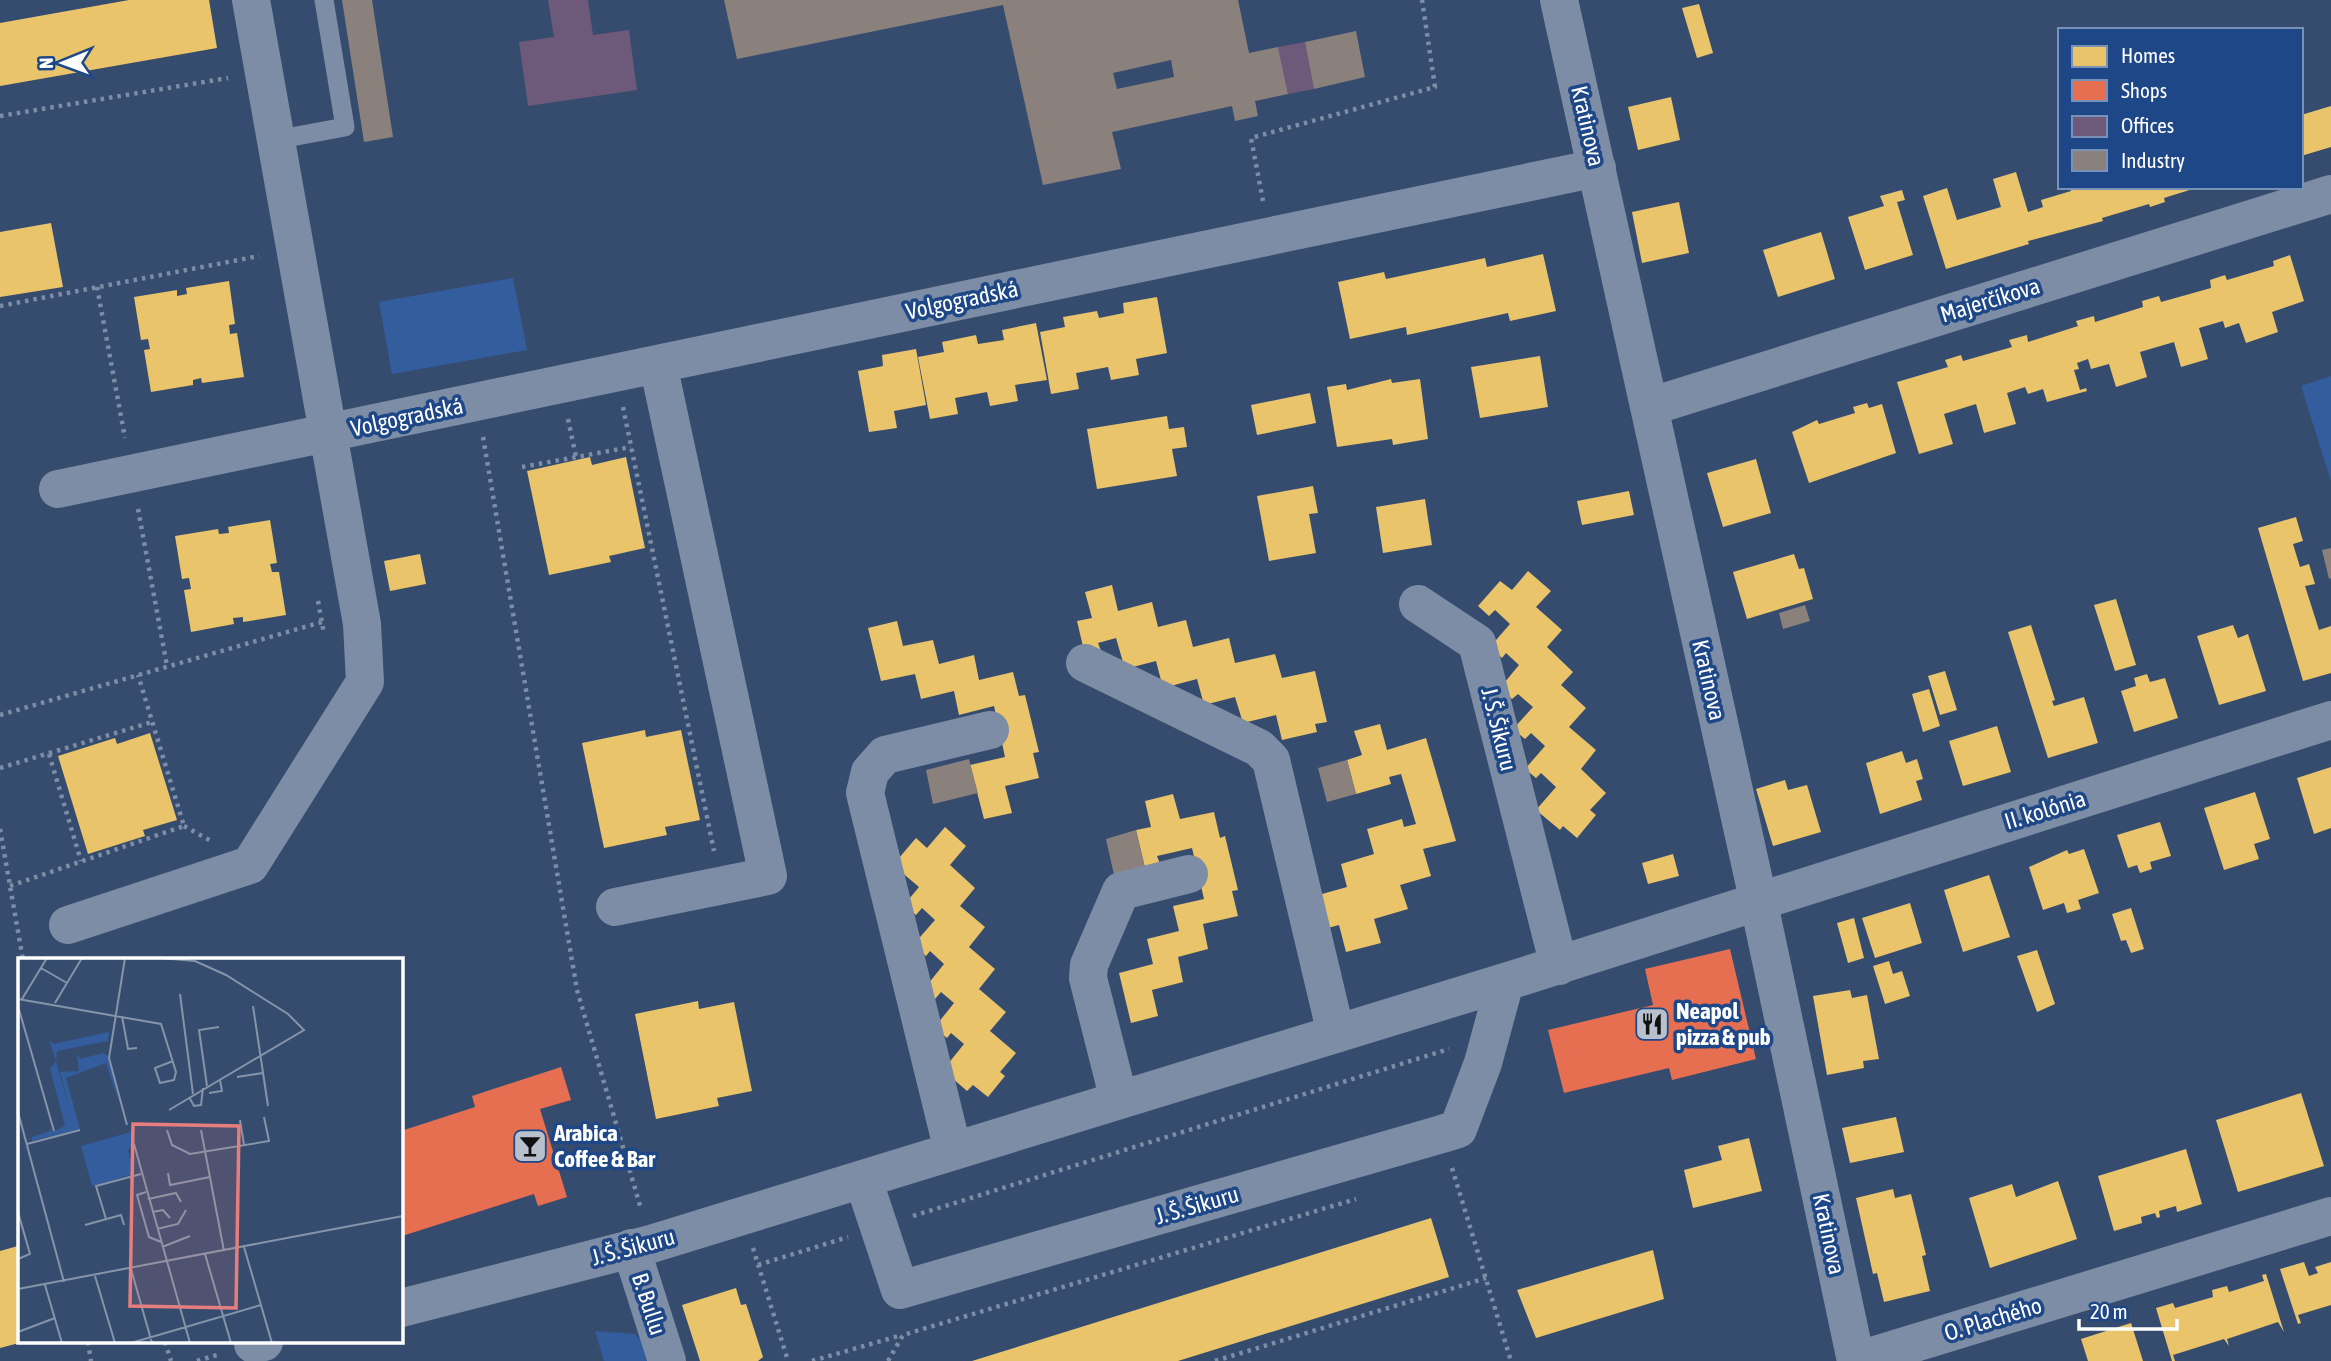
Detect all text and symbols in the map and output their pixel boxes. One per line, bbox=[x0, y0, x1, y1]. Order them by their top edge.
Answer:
north arrow bbox=[28, 28, 98, 98]
legend bbox=[2058, 28, 2303, 189]
text: Homes bbox=[2121, 43, 2175, 67]
text: N bbox=[35, 57, 57, 69]
text: Shops bbox=[2121, 78, 2167, 102]
street label: Kratinova bbox=[1566, 83, 1610, 169]
text: Offices bbox=[2121, 113, 2174, 137]
text: Industry bbox=[2121, 148, 2185, 172]
street label: Majerčíkova bbox=[1937, 273, 2043, 327]
street label: Volgogradská bbox=[903, 275, 1021, 325]
street label: Volgogradská bbox=[348, 392, 466, 442]
street label: Kratinova bbox=[1687, 637, 1731, 723]
street label: J. Š. Šikuru bbox=[1476, 685, 1522, 773]
street label: II. kolónia bbox=[2001, 785, 2089, 835]
inset map bbox=[18, 958, 402, 1344]
place label: Neapol pizza & pub bbox=[1676, 998, 1771, 1050]
restaurant icon: Neapol pizza & pub bbox=[1633, 1005, 1671, 1043]
place label: Arabica Coffee & Bar bbox=[553, 1120, 656, 1172]
bar icon: Arabica Coffee & Bar bbox=[511, 1127, 549, 1165]
street label: J. Š. Šikuru bbox=[1153, 1181, 1241, 1229]
street label: Kratinova bbox=[1808, 1191, 1850, 1277]
street label: J. Š. Šikuru bbox=[589, 1223, 677, 1271]
street label: B. Bullu bbox=[627, 1270, 671, 1338]
scale bar bbox=[2079, 1288, 2177, 1332]
street label: O. Plachého bbox=[1941, 1292, 2045, 1346]
text: 20 m bbox=[2090, 1299, 2128, 1323]

